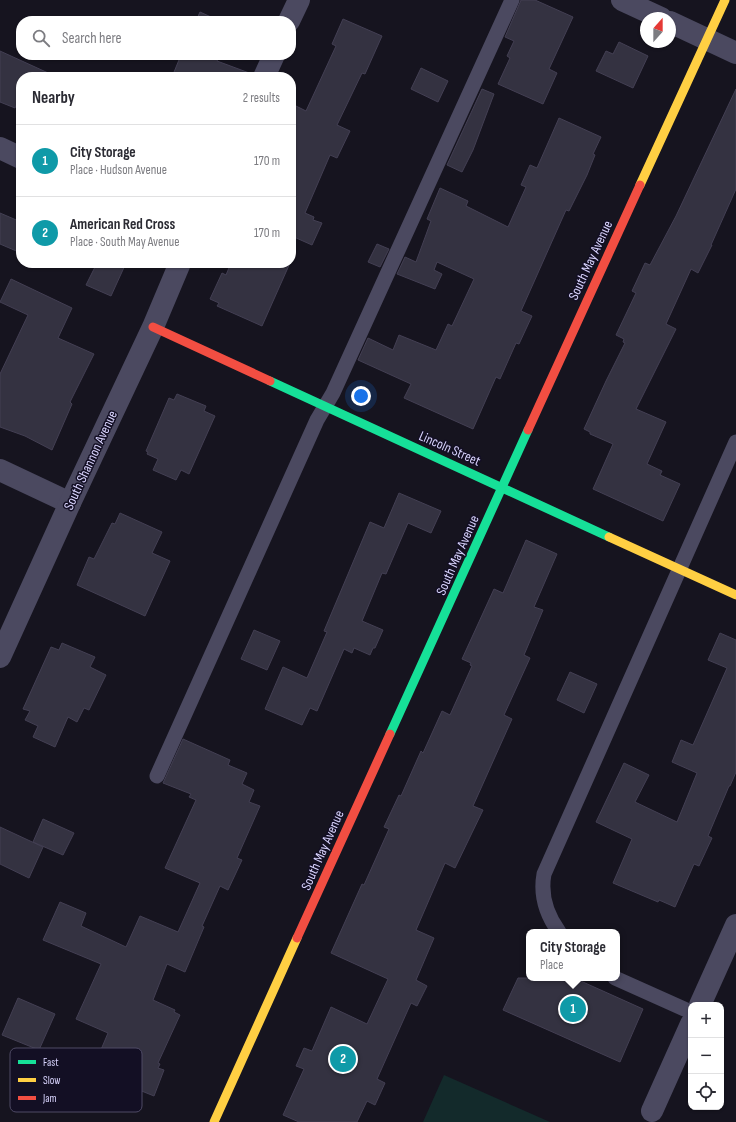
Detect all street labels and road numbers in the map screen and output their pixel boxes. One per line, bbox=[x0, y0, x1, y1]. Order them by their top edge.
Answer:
street label: South May Avenue bbox=[565, 218, 616, 303]
street label: South Shannon Avenue bbox=[60, 408, 121, 513]
street label: Lincoln Street bbox=[416, 427, 483, 470]
street label: South May Avenue bbox=[432, 513, 483, 598]
street label: South May Avenue bbox=[297, 808, 348, 893]

